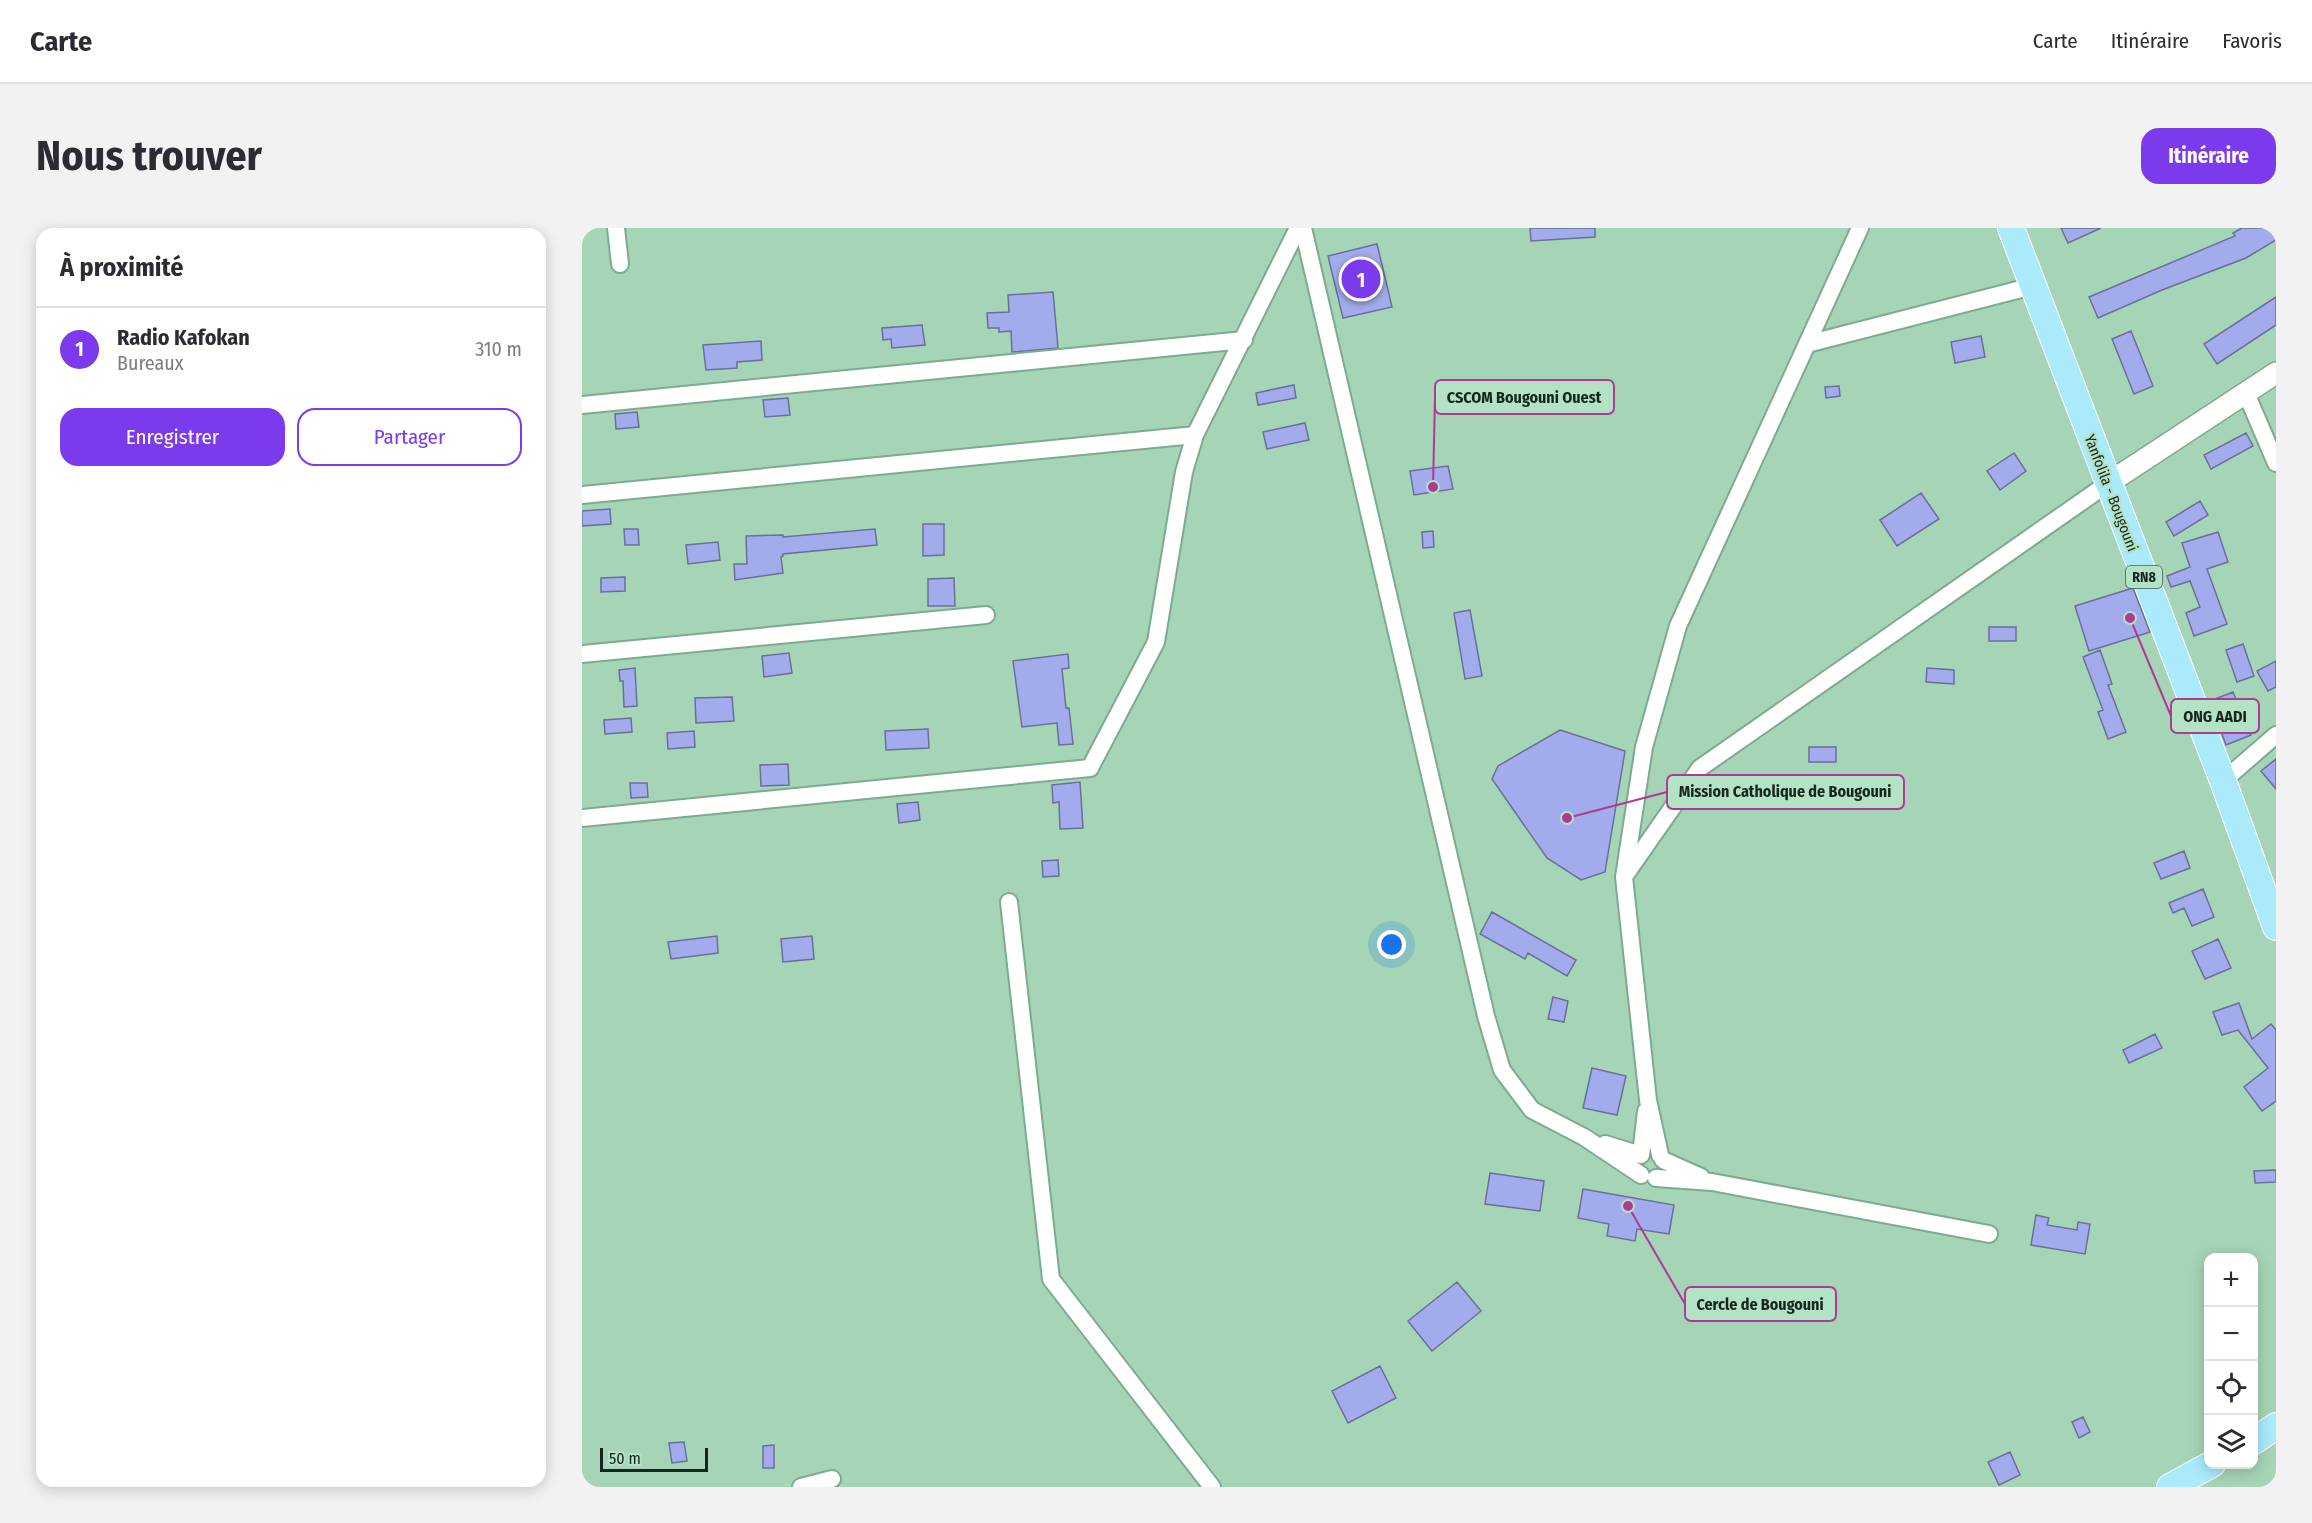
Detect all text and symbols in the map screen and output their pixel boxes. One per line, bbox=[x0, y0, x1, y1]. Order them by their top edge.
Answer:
text: Carte bbox=[30, 25, 92, 58]
text: Carte bbox=[2033, 28, 2078, 54]
text: Itinéraire bbox=[2111, 28, 2189, 54]
text: Favoris bbox=[2222, 28, 2282, 54]
button: Itinéraire bbox=[2141, 128, 2276, 184]
text: Nous trouver bbox=[36, 131, 262, 181]
text: À proximité bbox=[60, 252, 183, 283]
pin: 1 bbox=[1342, 256, 1380, 302]
text: Radio Kafokan bbox=[117, 324, 250, 351]
text: 1 bbox=[75, 337, 84, 361]
text: 310 m bbox=[475, 337, 522, 361]
text: Bureaux bbox=[117, 351, 184, 375]
callout: CSCOM Bougouni Ouest bbox=[1435, 380, 1614, 414]
text: CSCOM Bougouni Ouest bbox=[1447, 388, 1602, 407]
button: Enregistrer bbox=[60, 408, 285, 466]
button: Partager bbox=[297, 408, 522, 466]
street label: Yanfolila - Bougouni bbox=[2080, 432, 2142, 554]
road number: RN8 bbox=[2126, 566, 2162, 588]
callout: ONG AADI bbox=[2171, 699, 2259, 733]
text: ONG AADI bbox=[2183, 707, 2247, 726]
callout: Mission Catholique de Bougouni bbox=[1667, 775, 1904, 809]
text: Mission Catholique de Bougouni bbox=[1679, 782, 1891, 801]
your location bbox=[1377, 930, 1406, 959]
map controls bbox=[2204, 1253, 2258, 1469]
button: + bbox=[2204, 1253, 2258, 1307]
callout: Cercle de Bougouni bbox=[1685, 1287, 1836, 1321]
text: Cercle de Bougouni bbox=[1696, 1295, 1824, 1314]
button: − bbox=[2204, 1307, 2258, 1361]
button: locate bbox=[2204, 1361, 2258, 1415]
button: layers bbox=[2204, 1415, 2258, 1469]
scale bar bbox=[600, 1445, 708, 1472]
text: 50 m bbox=[609, 1449, 641, 1468]

